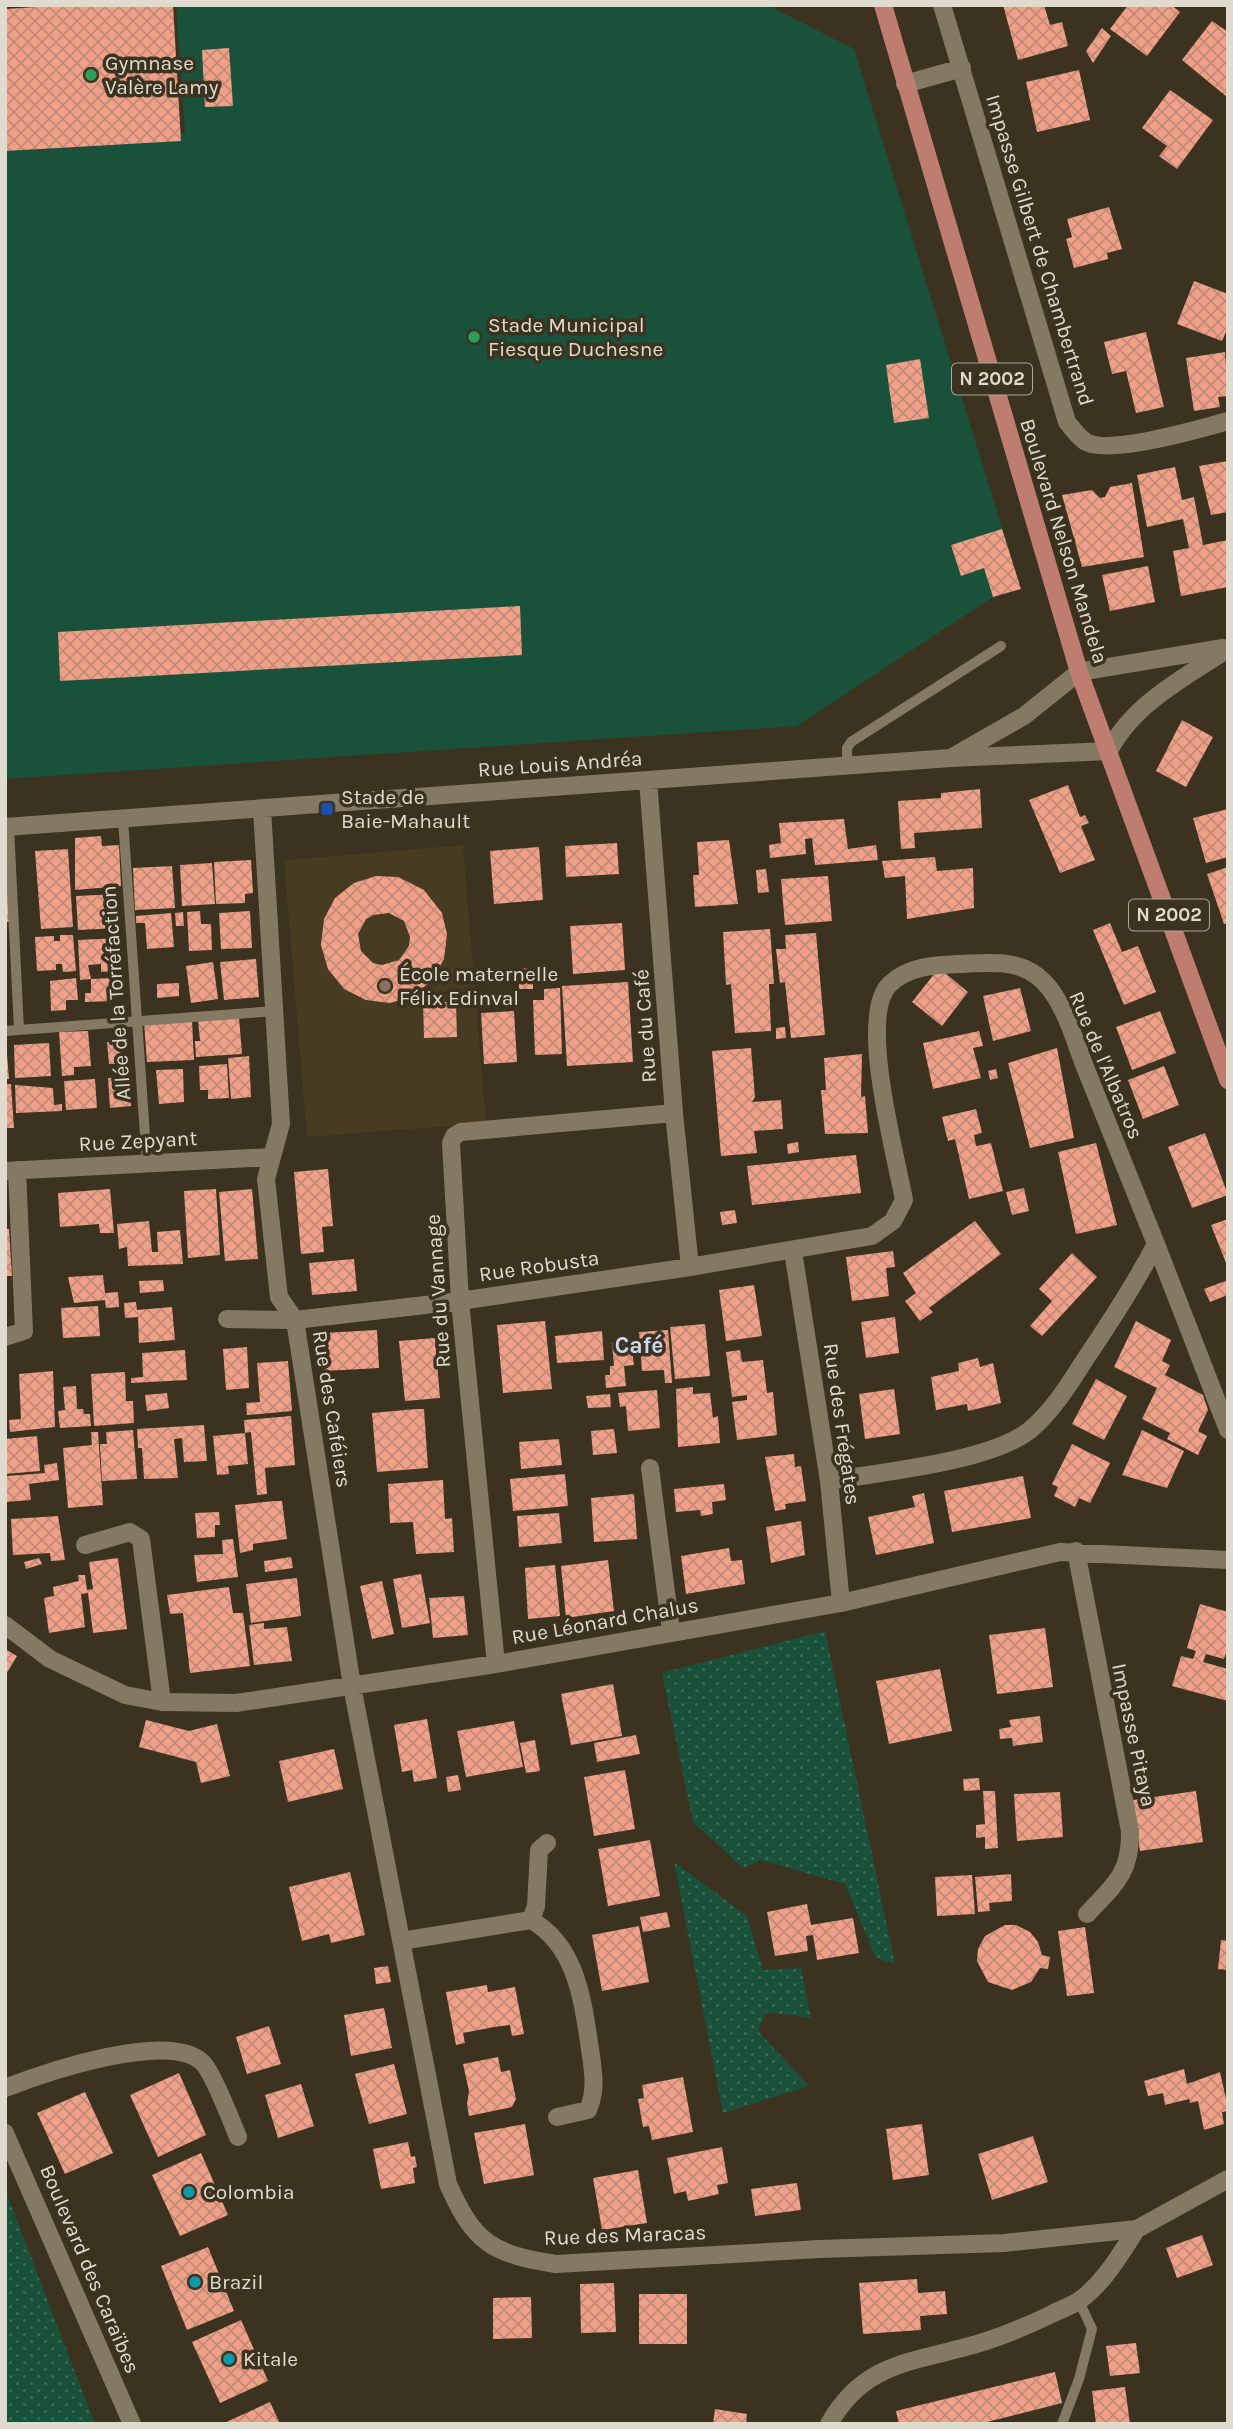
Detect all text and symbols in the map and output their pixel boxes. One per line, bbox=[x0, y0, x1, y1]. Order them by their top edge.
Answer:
place label: Gymnase Valère Lamy bbox=[105, 51, 219, 99]
marker: Gymnase Valère Lamy bbox=[83, 67, 99, 83]
street label: Impasse Gilbert de Chambertrand bbox=[981, 91, 1099, 409]
place label: Stade Municipal Fiesque Duchesne bbox=[488, 313, 663, 361]
marker: Stade Municipal Fiesque Duchesne bbox=[466, 329, 482, 345]
road number: N 2002 bbox=[952, 364, 1032, 394]
street label: Boulevard Nelson Mandela bbox=[1015, 416, 1113, 666]
street label: Rue Louis Andréa bbox=[477, 746, 643, 782]
place label: Stade de Baie-Mahault bbox=[341, 785, 470, 833]
marker: Stade de Baie-Mahault bbox=[319, 801, 335, 817]
street label: Allée de la Torréfaction bbox=[97, 885, 135, 1101]
road number: N 2002 bbox=[1129, 900, 1209, 931]
place label: École maternelle Félix Edinval bbox=[399, 962, 558, 1010]
street label: Rue du Café bbox=[629, 968, 661, 1084]
marker: École maternelle Félix Edinval bbox=[377, 978, 393, 994]
street label: Rue de l'Albatros bbox=[1064, 987, 1148, 1143]
street label: Rue Zepyant bbox=[78, 1126, 198, 1156]
street label: Rue du Vannage bbox=[421, 1213, 455, 1369]
street label: Rue Robusta bbox=[477, 1246, 601, 1286]
street label: Rue des Caféiers bbox=[308, 1329, 356, 1489]
district label: Café bbox=[615, 1332, 663, 1359]
street label: Rue des Frégates bbox=[819, 1342, 865, 1506]
street label: Rue Léonard Chalus bbox=[510, 1593, 700, 1649]
street label: Impasse Pitaya bbox=[1107, 1661, 1161, 1809]
street label: Boulevard des Caraïbes bbox=[35, 2161, 145, 2377]
place label: Colombia bbox=[203, 2180, 295, 2204]
marker: Colombia bbox=[181, 2184, 197, 2200]
street label: Rue des Maracas bbox=[543, 2220, 707, 2250]
place label: Brazil bbox=[209, 2270, 263, 2294]
marker: Brazil bbox=[187, 2274, 203, 2290]
place label: Kitale bbox=[243, 2347, 298, 2371]
marker: Kitale bbox=[221, 2351, 237, 2367]

